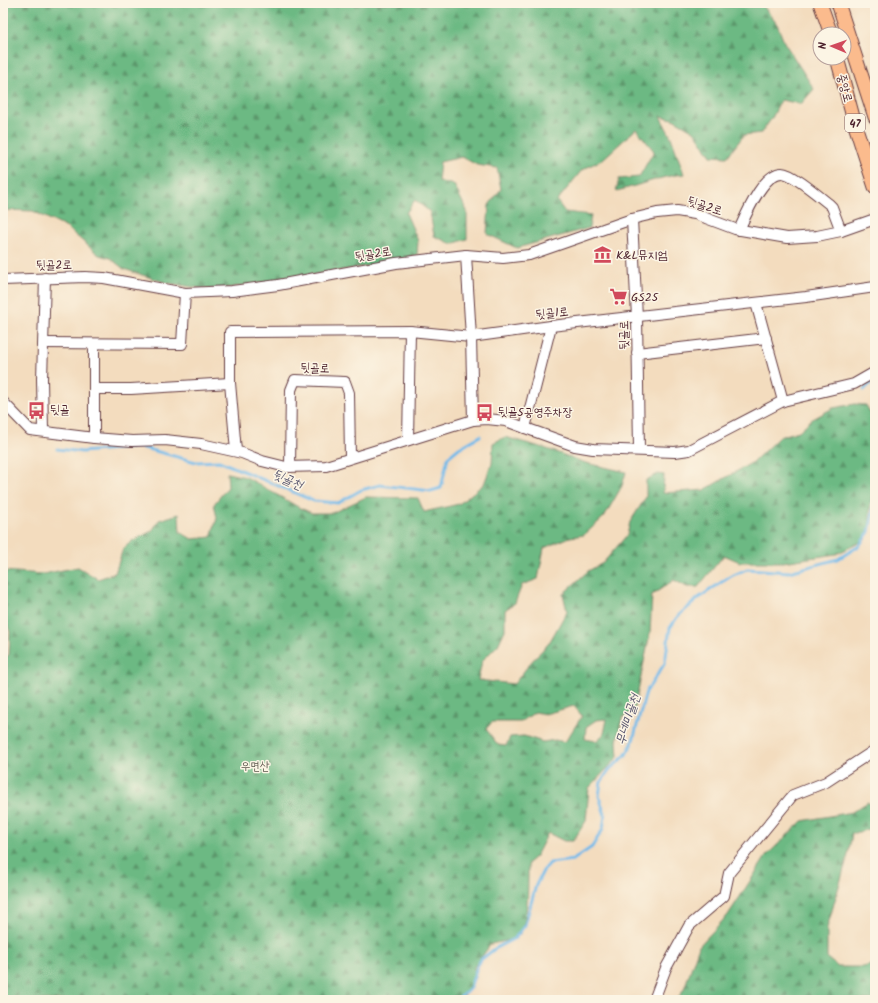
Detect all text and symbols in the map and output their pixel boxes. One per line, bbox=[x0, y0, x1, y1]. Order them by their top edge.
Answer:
north arrow bbox=[812, 26, 852, 66]
text: N bbox=[814, 42, 832, 49]
street label: 중앙로 bbox=[832, 72, 857, 105]
road number: 47 bbox=[845, 114, 865, 132]
street label: 뒷골2로 bbox=[685, 192, 725, 221]
street label: 뒷골2로 bbox=[354, 242, 392, 267]
museum icon: K&L뮤지엄 bbox=[593, 245, 613, 265]
place label: K&L뮤지엄 bbox=[616, 246, 667, 265]
street label: 뒷골2로 bbox=[36, 255, 72, 276]
supermarket icon: GS25 bbox=[608, 287, 628, 307]
place label: GS25 bbox=[631, 288, 660, 307]
street label: 뒷골1로 bbox=[535, 302, 569, 325]
street label: 뒷골로 bbox=[615, 320, 634, 350]
street label: 뒷골로 bbox=[300, 359, 330, 378]
bus stop icon: 뒷골 bbox=[27, 400, 47, 420]
place label: 뒷골 bbox=[50, 401, 69, 420]
bus stop icon: 뒷골5공영주차장 bbox=[475, 402, 495, 422]
place label: 뒷골5공영주차장 bbox=[498, 403, 572, 422]
water label: 뒷골천 bbox=[269, 465, 307, 497]
water label: 무네미골천 bbox=[610, 690, 647, 748]
park label: 우면산 bbox=[241, 757, 270, 776]

